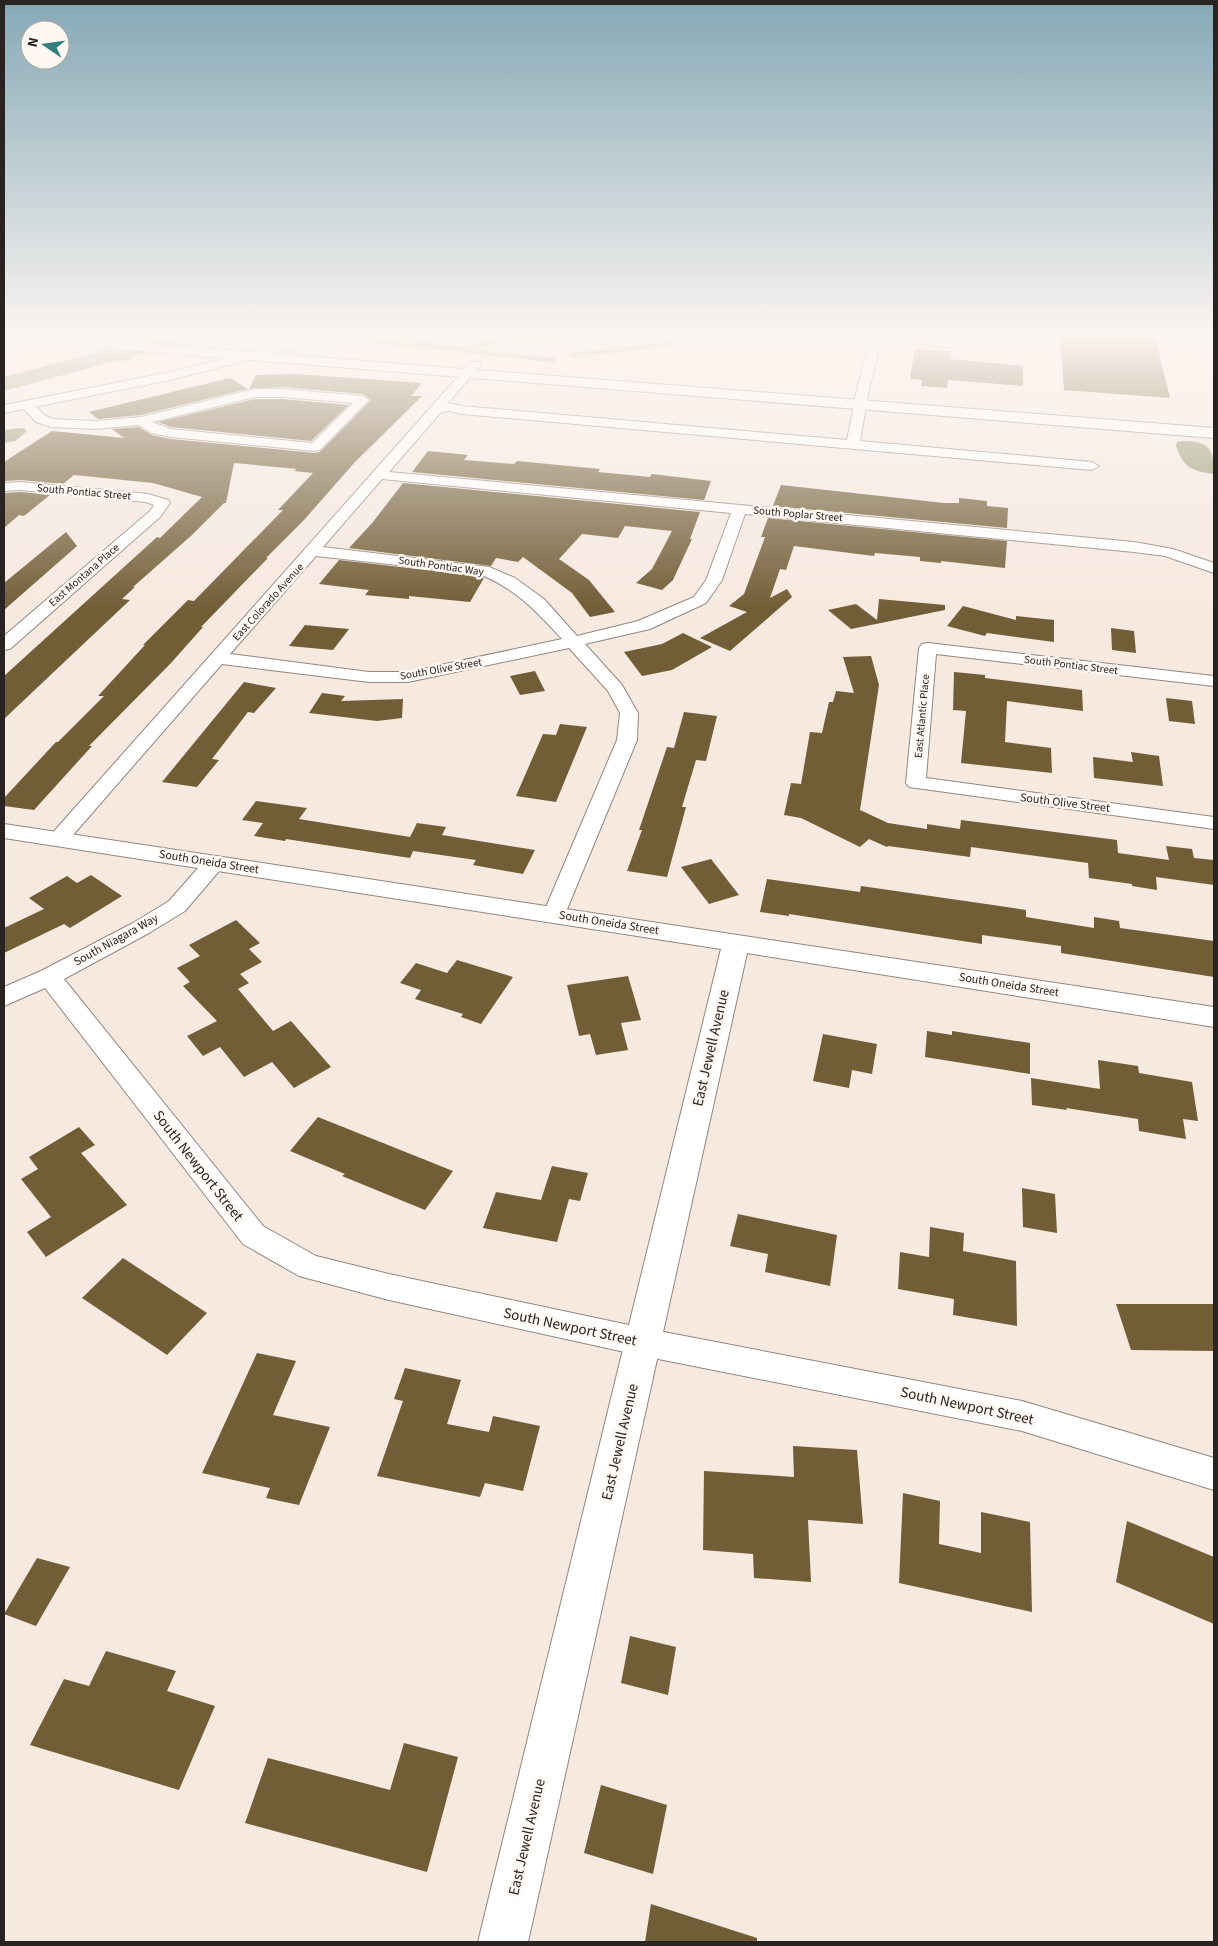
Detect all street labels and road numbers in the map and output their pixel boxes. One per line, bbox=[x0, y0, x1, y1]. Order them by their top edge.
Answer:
street label: South Pontiac Street bbox=[36, 480, 132, 504]
street label: South Poplar Street bbox=[753, 503, 844, 525]
street label: East Montana Place bbox=[45, 540, 123, 610]
street label: South Pontiac Way bbox=[397, 553, 485, 579]
street label: East Colorado Avenue bbox=[229, 559, 307, 644]
street label: South Pontiac Street bbox=[1023, 652, 1119, 678]
street label: South Olive Street bbox=[399, 654, 483, 684]
street label: East Atlantic Place bbox=[911, 673, 933, 759]
street label: South Olive Street bbox=[1019, 789, 1111, 817]
street label: South Oneida Street bbox=[158, 846, 260, 878]
street label: South Oneida Street bbox=[558, 907, 660, 939]
street label: South Niagara Way bbox=[71, 910, 162, 970]
street label: South Oneida Street bbox=[958, 969, 1060, 1001]
street label: East Jewell Avenue bbox=[687, 988, 735, 1108]
street label: South Newport Street bbox=[148, 1106, 248, 1226]
street label: South Newport Street bbox=[501, 1303, 639, 1351]
street label: East Jewell Avenue bbox=[596, 1382, 644, 1502]
street label: South Newport Street bbox=[898, 1382, 1036, 1430]
street label: East Jewell Avenue bbox=[503, 1777, 551, 1897]

